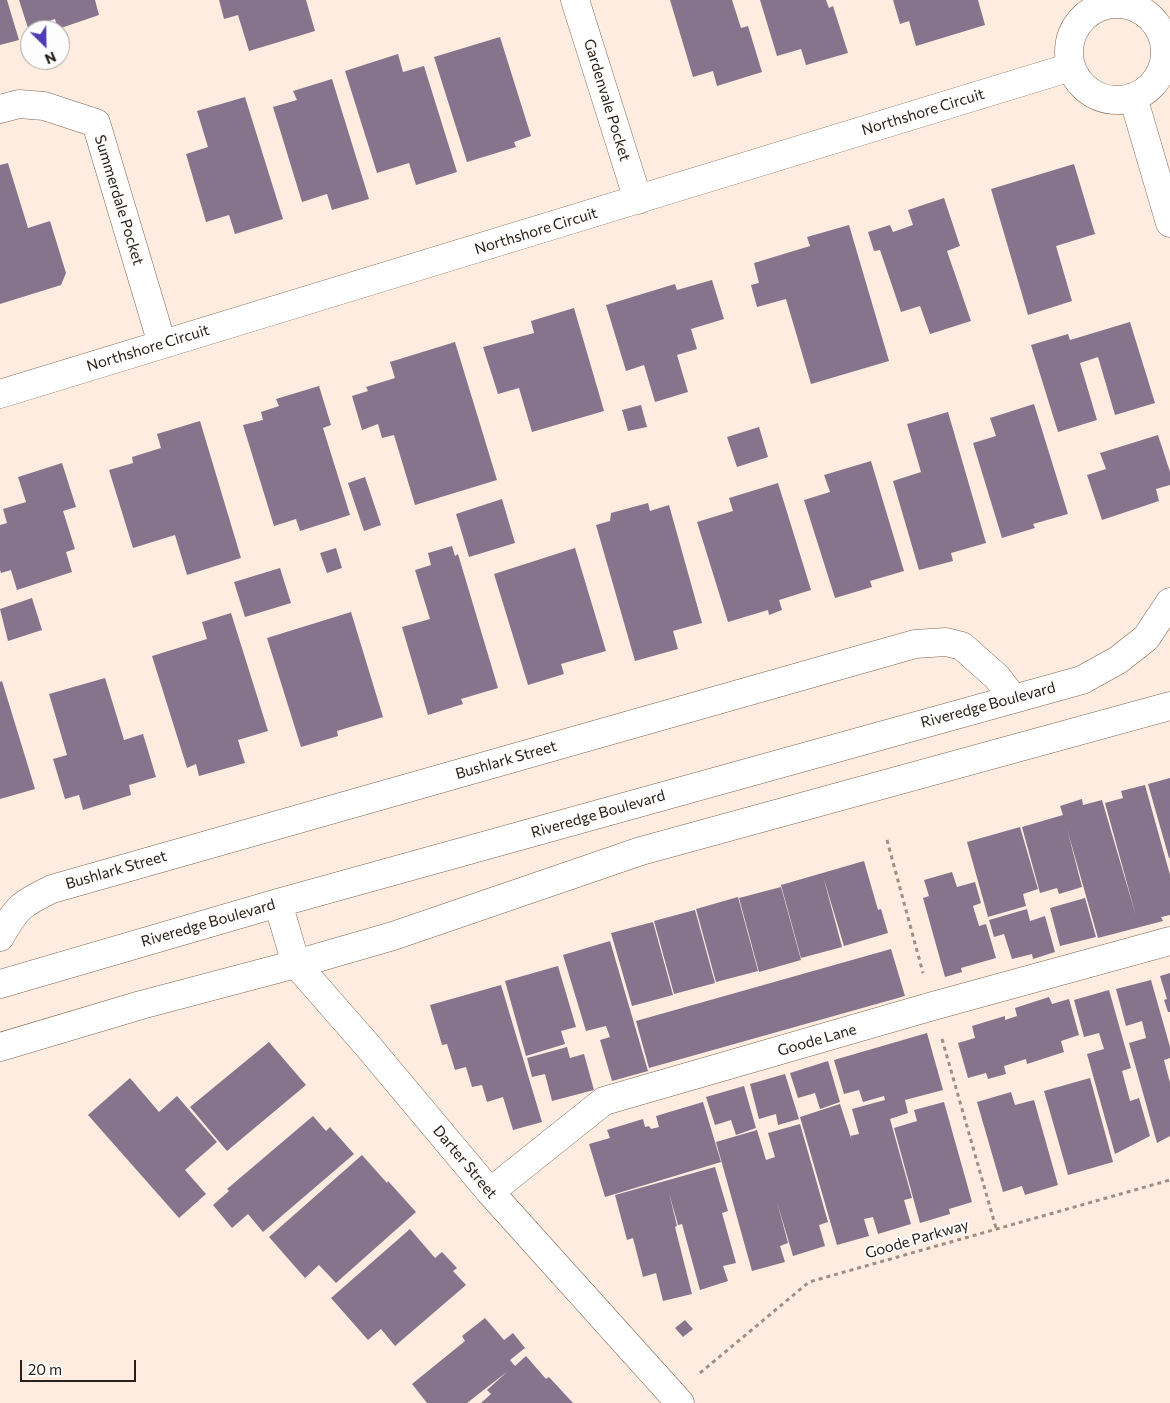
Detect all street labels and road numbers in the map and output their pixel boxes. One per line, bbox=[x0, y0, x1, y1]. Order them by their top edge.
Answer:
street label: Gardenvale Pocket bbox=[580, 37, 634, 163]
street label: Northshore Circuit bbox=[859, 85, 987, 139]
street label: Summerdale Pocket bbox=[91, 133, 147, 267]
street label: Northshore Circuit bbox=[472, 204, 600, 258]
street label: Northshore Circuit bbox=[84, 321, 212, 375]
street label: Riveredge Boulevard bbox=[919, 678, 1057, 732]
street label: Bushlark Street bbox=[453, 737, 559, 783]
street label: Riveredge Boulevard bbox=[529, 786, 667, 842]
street label: Bushlark Street bbox=[63, 847, 169, 893]
street label: Riveredge Boulevard bbox=[139, 895, 277, 951]
street label: Goode Lane bbox=[775, 1020, 859, 1060]
street label: Darter Street bbox=[429, 1122, 501, 1202]
street label: Goode Parkway bbox=[863, 1216, 971, 1262]

